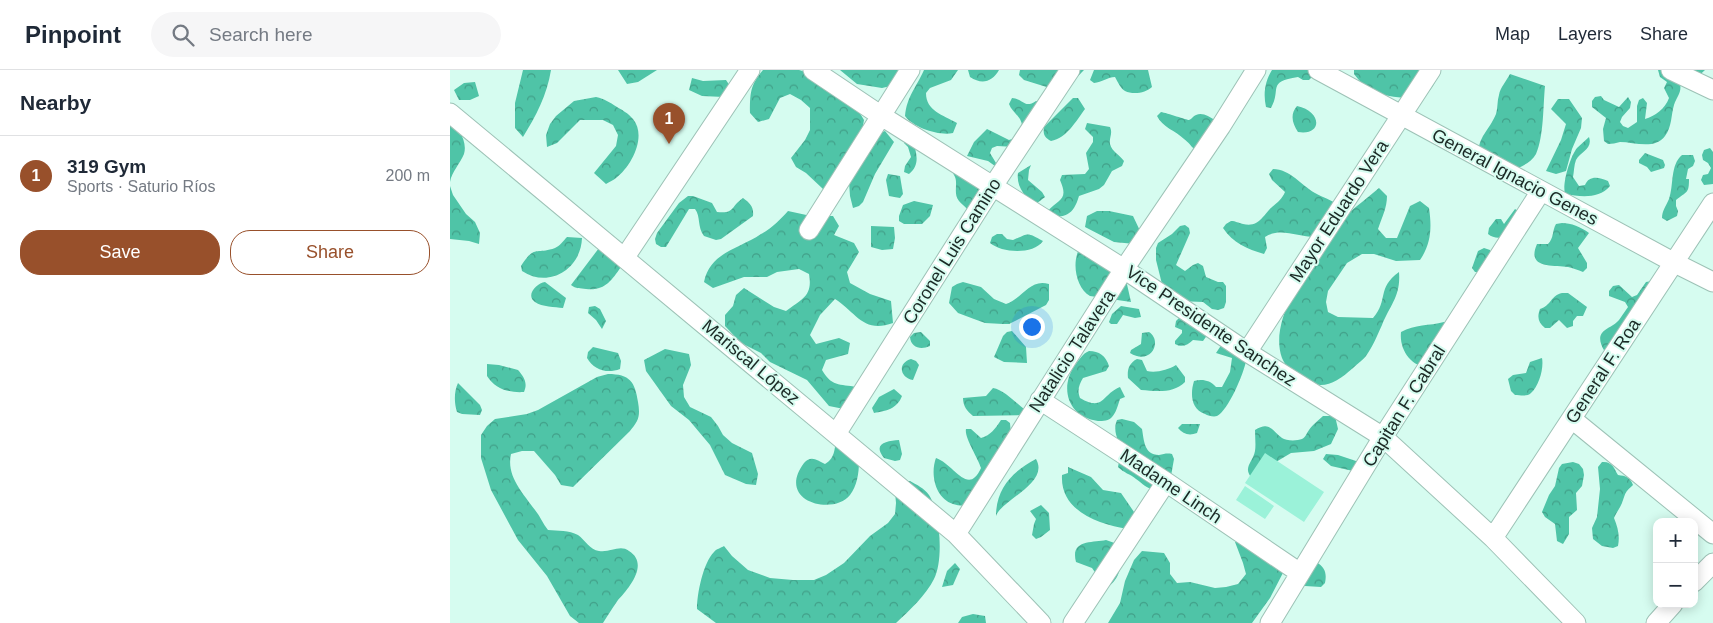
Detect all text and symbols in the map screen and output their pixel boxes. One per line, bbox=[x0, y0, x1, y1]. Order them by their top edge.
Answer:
search box bbox=[151, 12, 501, 57]
text: Pinpoint bbox=[25, 21, 121, 48]
icon: search bbox=[169, 21, 197, 49]
text: Search here bbox=[209, 24, 313, 45]
text: Map bbox=[1495, 24, 1530, 44]
text: Layers bbox=[1558, 24, 1612, 44]
text: Share bbox=[1640, 24, 1688, 44]
text: Nearby bbox=[20, 91, 91, 114]
pin: 1 bbox=[653, 103, 685, 144]
street label: General Ignacio Genes bbox=[1429, 125, 1601, 229]
street label: Mayor Eduardo Vera bbox=[1286, 135, 1393, 286]
text: 319 Gym bbox=[67, 156, 146, 177]
text: 1 bbox=[32, 167, 40, 184]
text: 200 m bbox=[386, 167, 430, 184]
street label: Coronel Luis Camino bbox=[899, 174, 1005, 328]
text: Sports · Saturio Ríos bbox=[67, 178, 216, 195]
button: Save bbox=[20, 230, 220, 275]
button: Share bbox=[230, 230, 430, 275]
street label: Vice Presidente Sanchez bbox=[1122, 262, 1300, 390]
street label: Natalicio Talavera bbox=[1025, 285, 1120, 416]
your location bbox=[1019, 314, 1045, 340]
street label: General F. Roa bbox=[1562, 314, 1645, 427]
street label: Mariscal López bbox=[698, 315, 804, 409]
street label: Capitan F. Cabral bbox=[1359, 342, 1449, 470]
street label: Madame Linch bbox=[1116, 445, 1226, 527]
map controls bbox=[1653, 518, 1698, 608]
button: + bbox=[1653, 518, 1698, 563]
button: − bbox=[1653, 563, 1698, 608]

